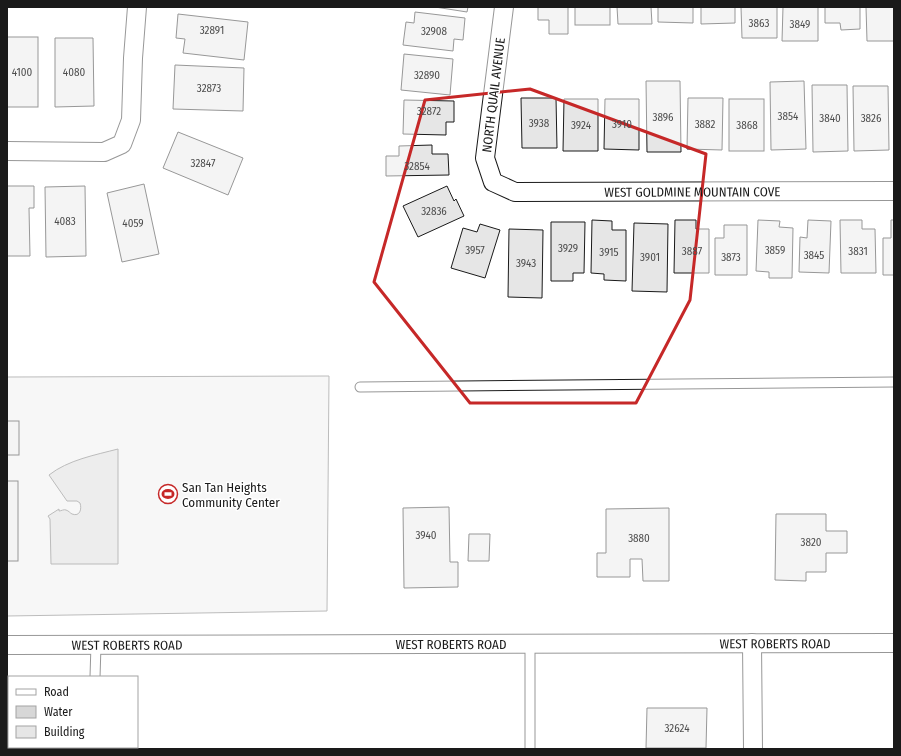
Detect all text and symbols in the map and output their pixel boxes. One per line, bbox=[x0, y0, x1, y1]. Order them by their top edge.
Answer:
house number: 3863 bbox=[749, 17, 769, 30]
house number: 3849 bbox=[790, 18, 810, 31]
house number: 32891 bbox=[200, 24, 224, 37]
house number: 32908 bbox=[421, 25, 448, 38]
street label: NORTH QUAIL AVENUE bbox=[479, 37, 508, 153]
house number: 4100 bbox=[12, 66, 33, 79]
house number: 4080 bbox=[63, 66, 85, 79]
house number: 32890 bbox=[414, 69, 440, 82]
house number: 32873 bbox=[197, 82, 221, 95]
house number: 32872 bbox=[417, 105, 441, 118]
house number: 3854 bbox=[778, 110, 799, 123]
house number: 3896 bbox=[652, 111, 674, 124]
house number: 3840 bbox=[819, 112, 841, 125]
house number: 3826 bbox=[861, 112, 882, 125]
house number: 3938 bbox=[529, 117, 550, 130]
house number: 3910 bbox=[612, 118, 632, 131]
house number: 3882 bbox=[695, 118, 716, 131]
house number: 3924 bbox=[571, 119, 592, 132]
house number: 3868 bbox=[736, 119, 758, 132]
house number: 32847 bbox=[191, 157, 216, 170]
house number: 32854 bbox=[404, 160, 430, 173]
street label: WEST GOLDMINE MOUNTAIN COVE bbox=[604, 184, 780, 200]
house number: 32836 bbox=[421, 205, 447, 218]
house number: 4083 bbox=[54, 215, 76, 228]
house number: 4059 bbox=[122, 217, 144, 230]
house number: 3929 bbox=[558, 242, 578, 255]
house number: 3957 bbox=[465, 244, 485, 257]
house number: 3859 bbox=[765, 244, 785, 257]
house number: 3887 bbox=[682, 245, 703, 258]
house number: 3831 bbox=[848, 245, 868, 258]
house number: 3915 bbox=[599, 246, 619, 259]
house number: 3845 bbox=[804, 249, 824, 262]
house number: 3901 bbox=[640, 251, 660, 264]
house number: 3873 bbox=[721, 251, 741, 264]
house number: 3943 bbox=[516, 257, 536, 270]
place label: San Tan Heights Community Center bbox=[182, 480, 280, 510]
sports icon: San Tan Heights Community Center bbox=[157, 483, 179, 505]
house number: 3940 bbox=[415, 529, 437, 542]
house number: 3880 bbox=[628, 532, 650, 545]
house number: 3820 bbox=[801, 536, 822, 549]
street label: WEST ROBERTS ROAD bbox=[720, 636, 830, 651]
street label: WEST ROBERTS ROAD bbox=[396, 637, 506, 652]
street label: WEST ROBERTS ROAD bbox=[72, 638, 182, 653]
legend bbox=[8, 676, 138, 748]
text: Road bbox=[44, 685, 69, 699]
text: Water bbox=[44, 705, 73, 719]
house number: 32624 bbox=[664, 722, 690, 735]
text: Building bbox=[44, 725, 85, 739]

